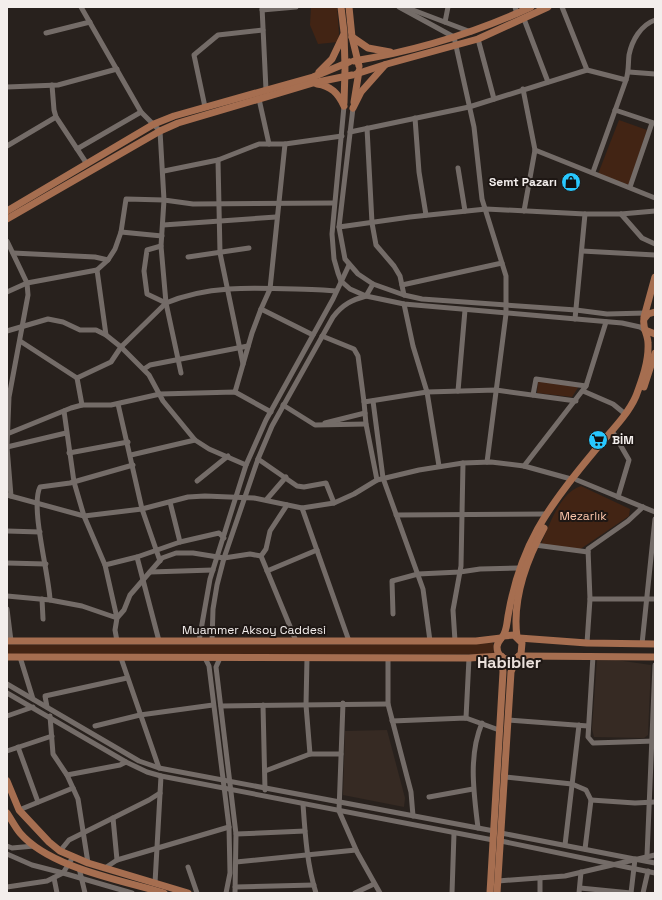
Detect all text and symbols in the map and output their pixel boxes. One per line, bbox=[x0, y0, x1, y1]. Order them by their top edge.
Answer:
shop icon: Semt Pazarı bbox=[560, 171, 582, 193]
place label: Semt Pazarı bbox=[489, 174, 557, 190]
supermarket icon: BİM bbox=[587, 429, 609, 451]
place label: BİM bbox=[612, 432, 634, 448]
park label: Mezarlık bbox=[559, 508, 607, 524]
street label: Muammer Aksoy Caddesi bbox=[182, 622, 326, 638]
district label: Habibler bbox=[477, 652, 541, 673]

